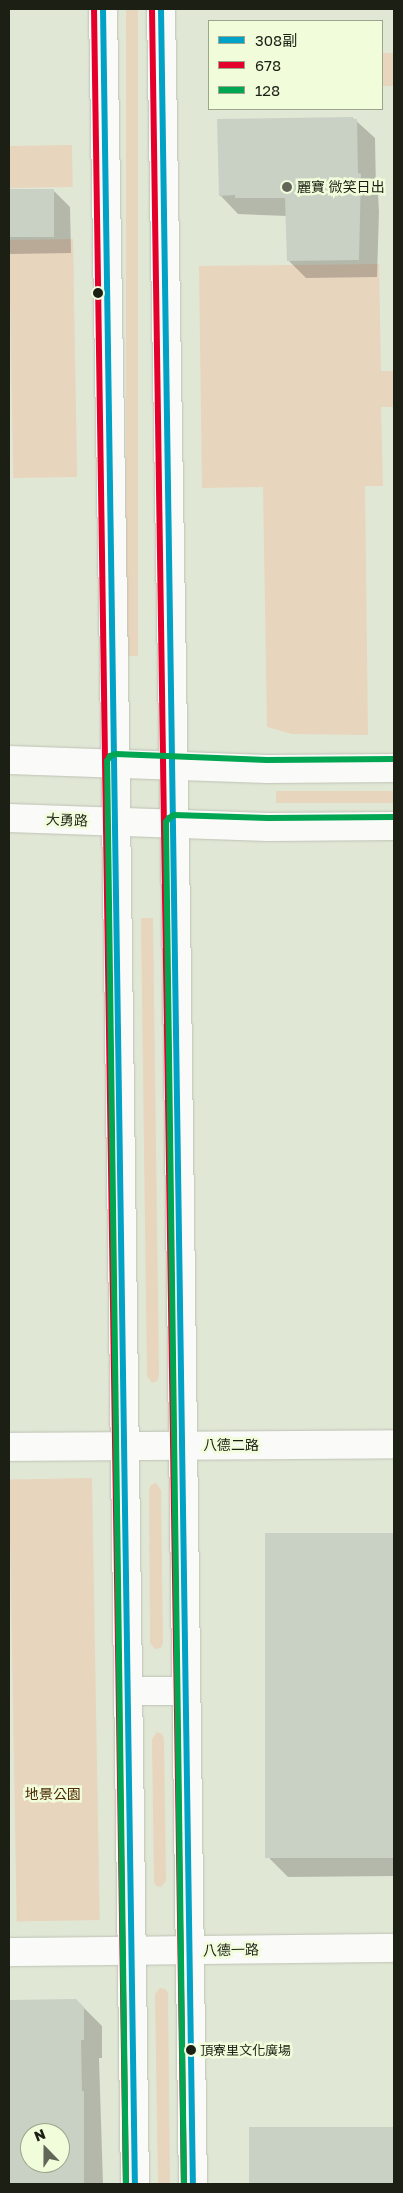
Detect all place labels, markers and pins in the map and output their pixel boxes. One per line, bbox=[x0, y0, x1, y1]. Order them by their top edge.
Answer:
place label: 麗寶 微笑日出 bbox=[297, 179, 384, 195]
marker: 麗寶 微笑日出 bbox=[281, 181, 293, 193]
unlabelled marker bbox=[93, 288, 103, 298]
place label: 頂寮里文化廣場 bbox=[200, 2042, 291, 2058]
marker: 頂寮里文化廣場 bbox=[186, 2045, 196, 2055]

